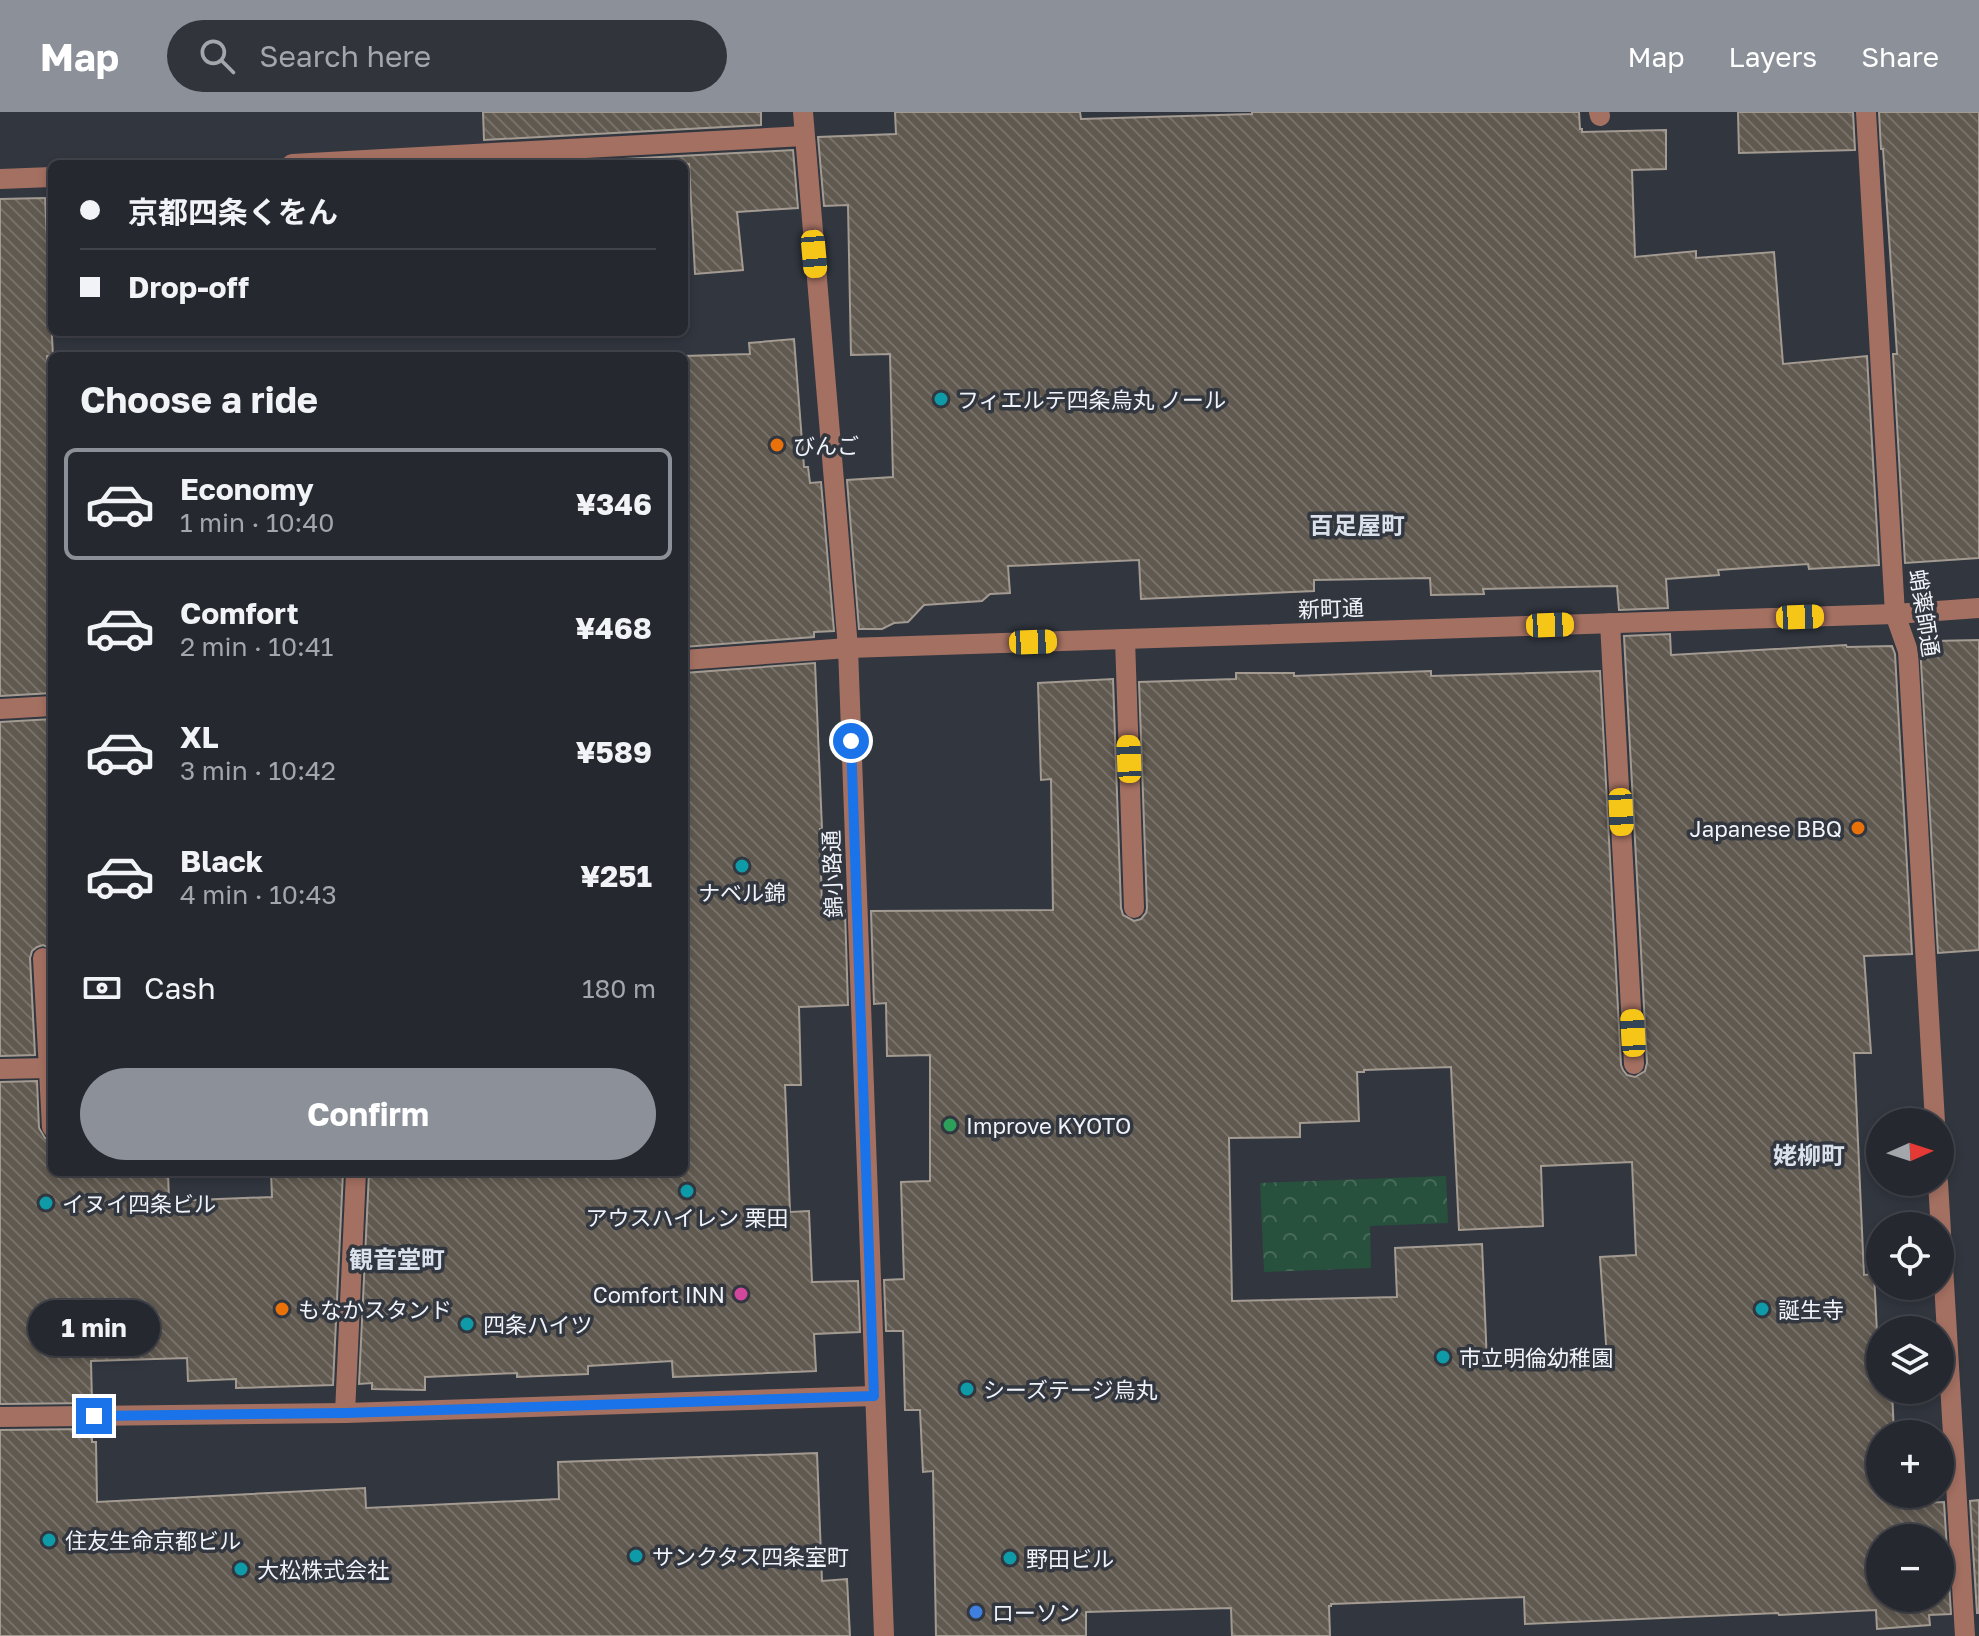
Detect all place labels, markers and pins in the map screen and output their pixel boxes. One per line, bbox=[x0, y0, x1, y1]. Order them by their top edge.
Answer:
place label: フィエルテ四条烏丸 ノール bbox=[957, 386, 1226, 413]
marker: フィエルテ四条烏丸 ノール bbox=[932, 390, 950, 408]
place label: びんご bbox=[793, 432, 859, 459]
marker: びんご bbox=[768, 436, 786, 454]
place label: Japanese BBQ bbox=[1690, 815, 1842, 842]
marker: Japanese BBQ bbox=[1849, 819, 1867, 837]
marker: ナベル錦 bbox=[733, 857, 751, 875]
place label: ナベル錦 bbox=[698, 879, 786, 906]
place label: Improve KYOTO bbox=[966, 1112, 1131, 1139]
marker: Improve KYOTO bbox=[941, 1116, 959, 1134]
marker: アウスハイレン 栗田 bbox=[678, 1182, 696, 1200]
place label: イヌイ四条ビル bbox=[62, 1190, 216, 1217]
marker: イヌイ四条ビル bbox=[37, 1194, 55, 1212]
place label: アウスハイレン 栗田 bbox=[585, 1204, 789, 1231]
place label: Comfort INN bbox=[593, 1281, 725, 1308]
marker: Comfort INN bbox=[732, 1285, 750, 1303]
place label: もなかスタンド bbox=[298, 1296, 452, 1323]
place label: 誕生寺 bbox=[1778, 1296, 1844, 1323]
marker: もなかスタンド bbox=[273, 1300, 291, 1318]
marker: 誕生寺 bbox=[1753, 1300, 1771, 1318]
place label: 四条ハイツ bbox=[483, 1311, 593, 1338]
marker: 四条ハイツ bbox=[458, 1315, 476, 1333]
place label: 市立明倫幼稚園 bbox=[1459, 1344, 1613, 1371]
marker: 市立明倫幼稚園 bbox=[1434, 1348, 1452, 1366]
place label: シーズテージ烏丸 bbox=[983, 1376, 1157, 1403]
marker: シーズテージ烏丸 bbox=[958, 1380, 976, 1398]
place label: 住友生命京都ビル bbox=[65, 1527, 241, 1554]
marker: 住友生命京都ビル bbox=[40, 1531, 58, 1549]
place label: サンクタス四条室町 bbox=[652, 1543, 849, 1570]
place label: 野田ビル bbox=[1026, 1545, 1114, 1572]
marker: サンクタス四条室町 bbox=[627, 1547, 645, 1565]
marker: 野田ビル bbox=[1001, 1549, 1019, 1567]
place label: 大松株式会社 bbox=[257, 1556, 389, 1583]
marker: 大松株式会社 bbox=[232, 1560, 250, 1578]
place label: ローソン bbox=[992, 1599, 1080, 1626]
marker: ローソン bbox=[967, 1603, 985, 1621]

